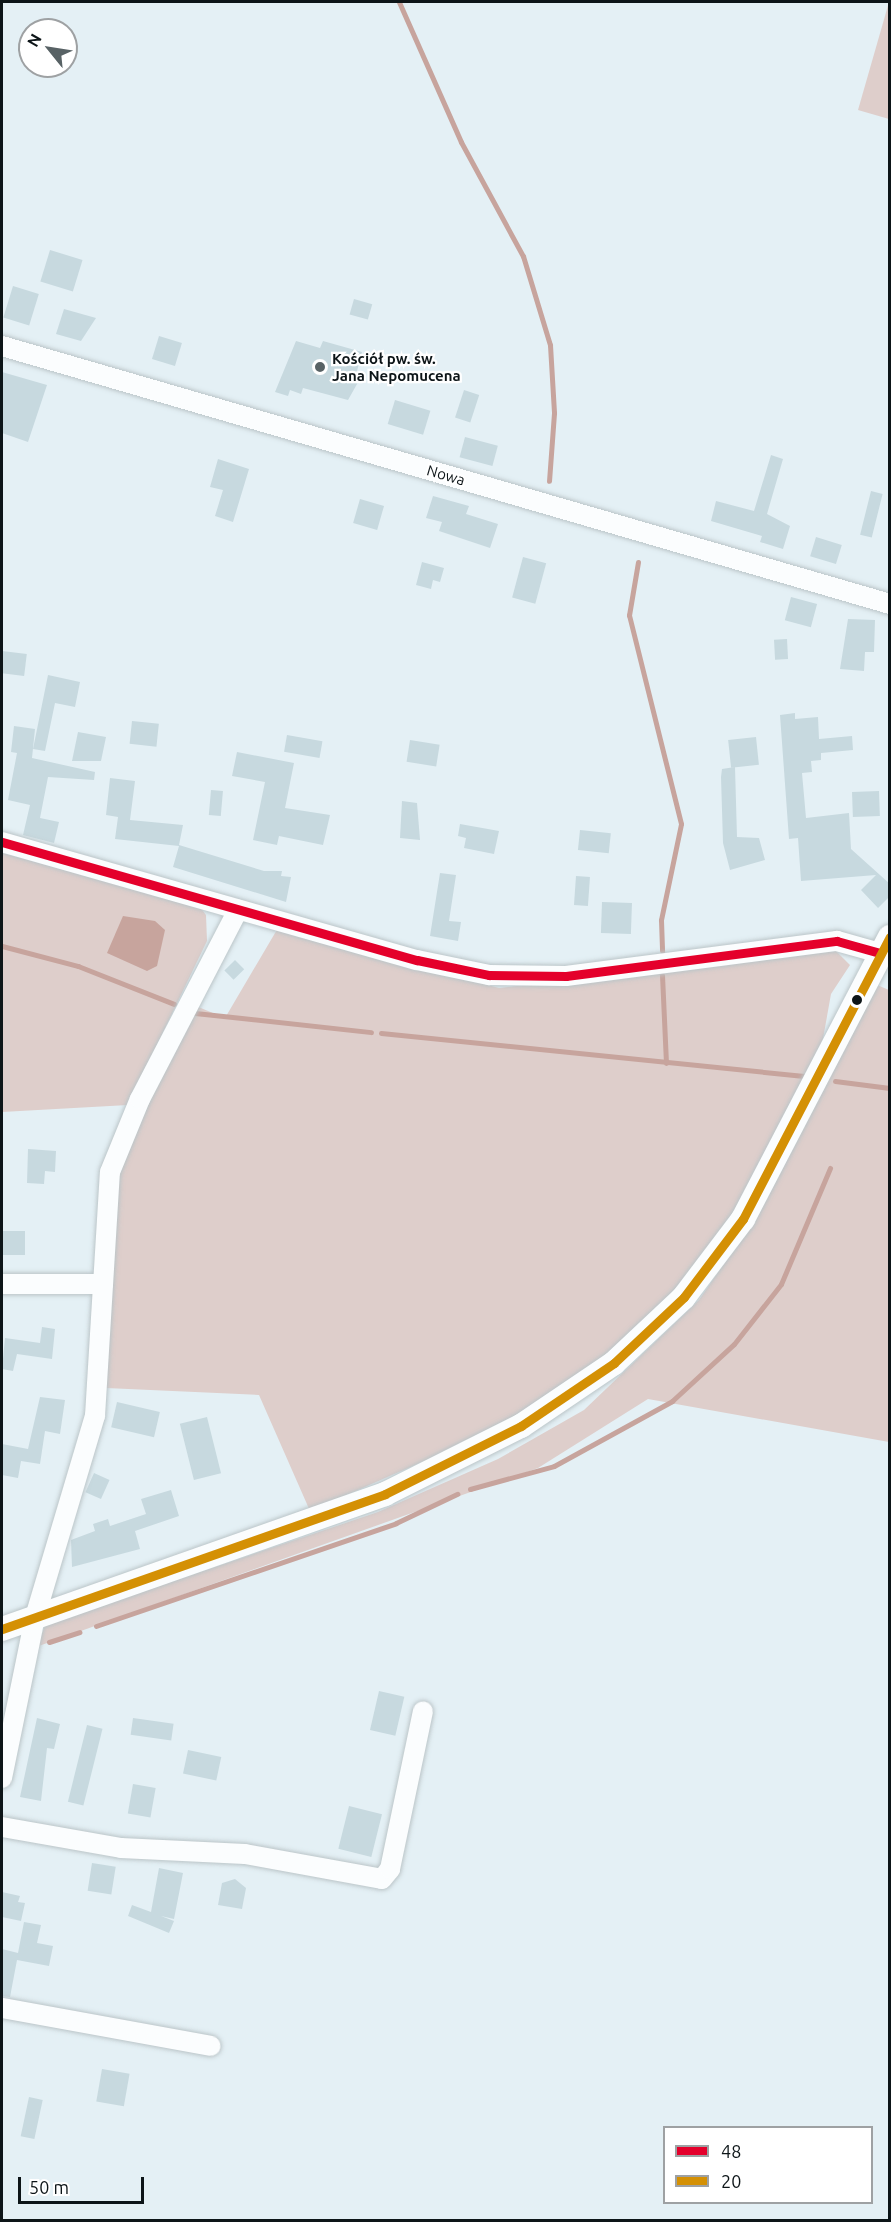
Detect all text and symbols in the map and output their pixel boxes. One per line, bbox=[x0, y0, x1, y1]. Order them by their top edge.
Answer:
north arrow bbox=[18, 18, 78, 78]
text: N bbox=[23, 30, 45, 50]
place label: Kościół pw. św. Jana Nepomucena bbox=[332, 349, 461, 384]
marker: Kościół pw. św. Jana Nepomucena bbox=[313, 360, 327, 374]
street label: Nowa bbox=[425, 461, 467, 489]
unlabelled marker bbox=[851, 994, 863, 1006]
legend bbox=[663, 2126, 873, 2204]
text: 48 bbox=[721, 2141, 741, 2161]
scale bar bbox=[21, 2165, 147, 2203]
text: 20 bbox=[721, 2171, 741, 2191]
text: 50 m bbox=[29, 2177, 69, 2197]

